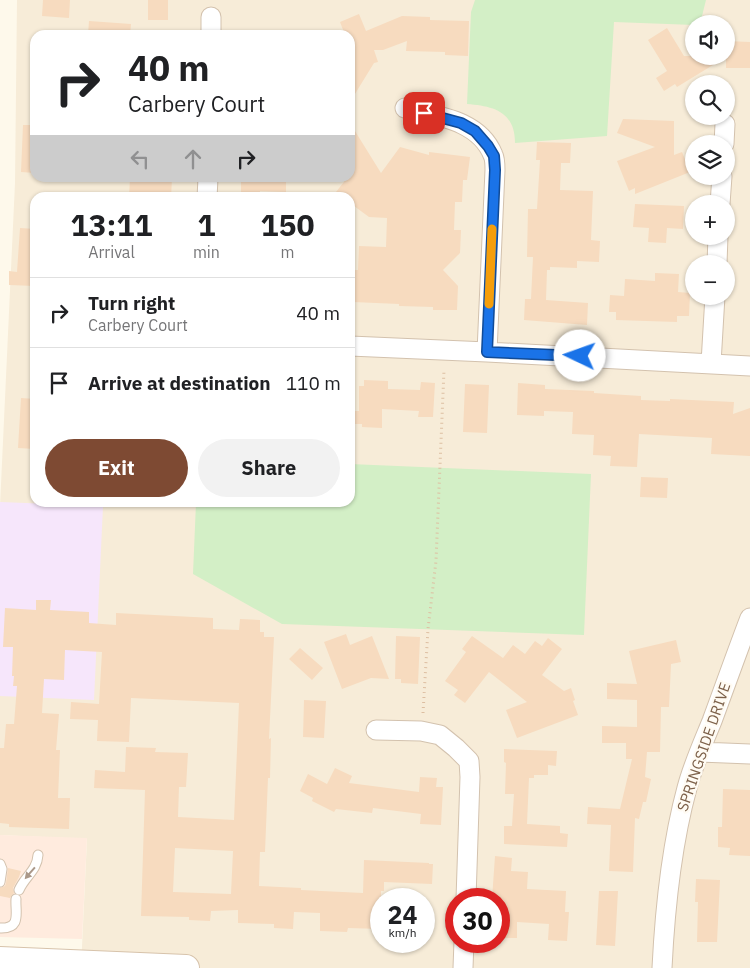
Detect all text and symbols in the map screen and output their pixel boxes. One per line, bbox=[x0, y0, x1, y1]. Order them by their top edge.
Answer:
map controls bbox=[685, 15, 735, 305]
button: sound bbox=[685, 15, 735, 65]
text: 40 m bbox=[128, 45, 210, 91]
icon: right bbox=[45, 50, 110, 115]
button: search bbox=[685, 75, 735, 125]
text: Carbery Court bbox=[128, 89, 265, 118]
pin bbox=[403, 92, 445, 134]
icon: arrive bbox=[410, 99, 438, 127]
button: layers bbox=[685, 135, 735, 185]
icon: left bbox=[126, 145, 154, 173]
icon: ahead bbox=[179, 145, 207, 173]
icon: right bbox=[232, 145, 260, 173]
button: + bbox=[685, 195, 735, 245]
text: 13:11 bbox=[71, 205, 152, 244]
text: 1 bbox=[197, 205, 215, 244]
text: 150 bbox=[260, 205, 314, 244]
text: Arrival bbox=[88, 242, 135, 262]
text: min bbox=[193, 242, 220, 262]
text: m bbox=[280, 242, 294, 262]
button: − bbox=[685, 255, 735, 305]
text: Turn right bbox=[88, 291, 175, 315]
icon: right bbox=[45, 299, 73, 327]
text: 40 m bbox=[296, 301, 340, 325]
text: Carbery Court bbox=[88, 315, 188, 335]
position arrow bbox=[553, 329, 605, 381]
icon: arrive bbox=[45, 369, 73, 397]
text: Arrive at destination bbox=[88, 371, 271, 395]
text: 110 m bbox=[286, 371, 341, 395]
button: Exit bbox=[45, 439, 188, 497]
button: Share bbox=[198, 439, 340, 497]
street label: SPRINGSIDE DRIVE bbox=[673, 680, 734, 814]
one-way arrow bbox=[25, 867, 36, 879]
speed limit sign: 30 bbox=[445, 888, 510, 953]
text: 24 bbox=[387, 898, 418, 931]
text: km/h bbox=[388, 925, 417, 940]

